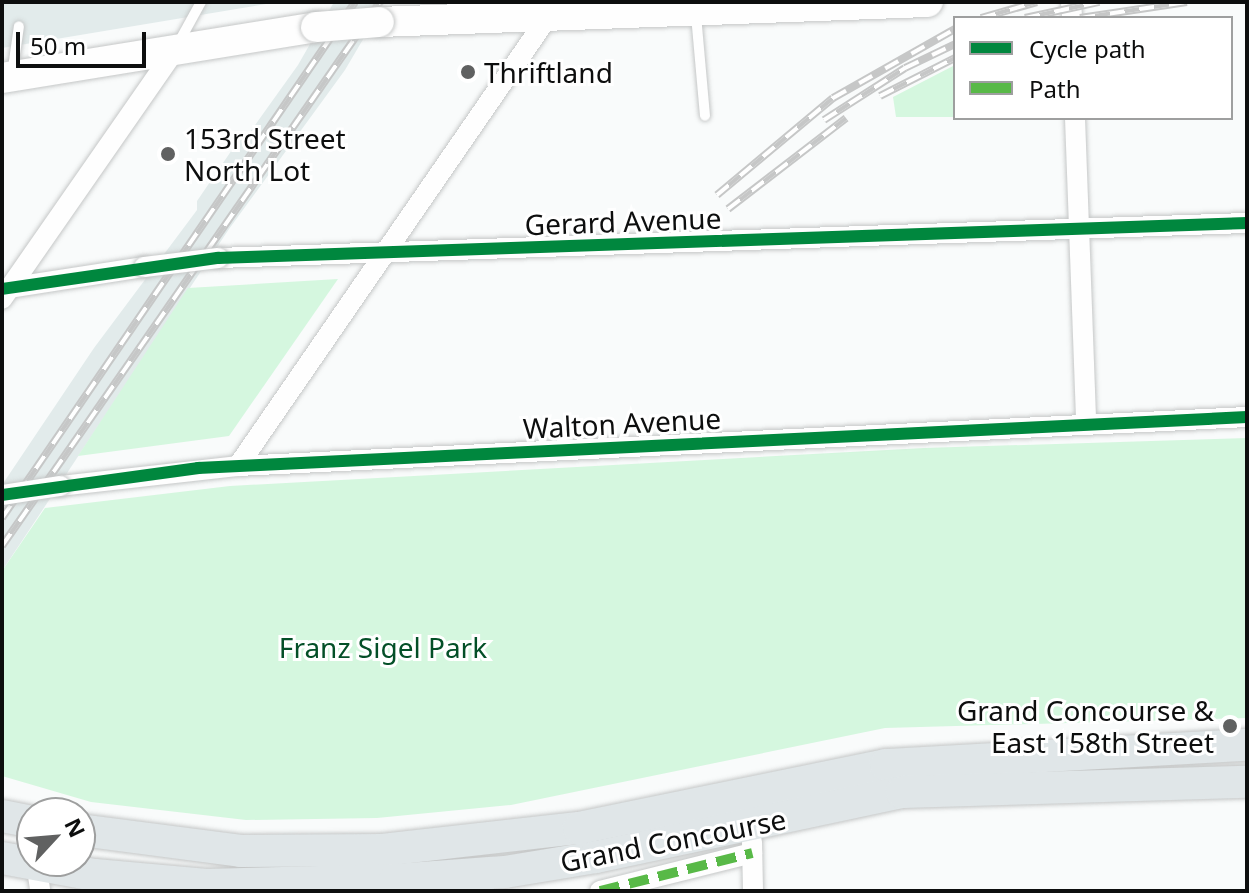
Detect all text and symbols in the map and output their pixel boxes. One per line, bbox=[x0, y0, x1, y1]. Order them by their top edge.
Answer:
scale bar bbox=[20, 16, 150, 66]
legend bbox=[953, 16, 1233, 120]
text: 50 m bbox=[30, 29, 86, 62]
text: Cycle path bbox=[1029, 32, 1146, 65]
place label: Thriftland bbox=[484, 55, 613, 89]
marker: Thriftland bbox=[459, 63, 477, 81]
text: Path bbox=[1029, 72, 1080, 105]
place label: 153rd Street North Lot bbox=[184, 121, 346, 187]
marker: 153rd Street North Lot bbox=[159, 145, 177, 163]
street label: Gerard Avenue bbox=[524, 201, 722, 241]
street label: Walton Avenue bbox=[522, 401, 722, 445]
park label: Franz Sigel Park bbox=[279, 630, 487, 664]
place label: Grand Concourse & East 158th Street bbox=[957, 693, 1214, 759]
marker: Grand Concourse & East 158th Street bbox=[1221, 717, 1239, 735]
north arrow bbox=[16, 797, 96, 877]
street label: Grand Concourse bbox=[557, 802, 789, 878]
text: N bbox=[58, 813, 93, 842]

